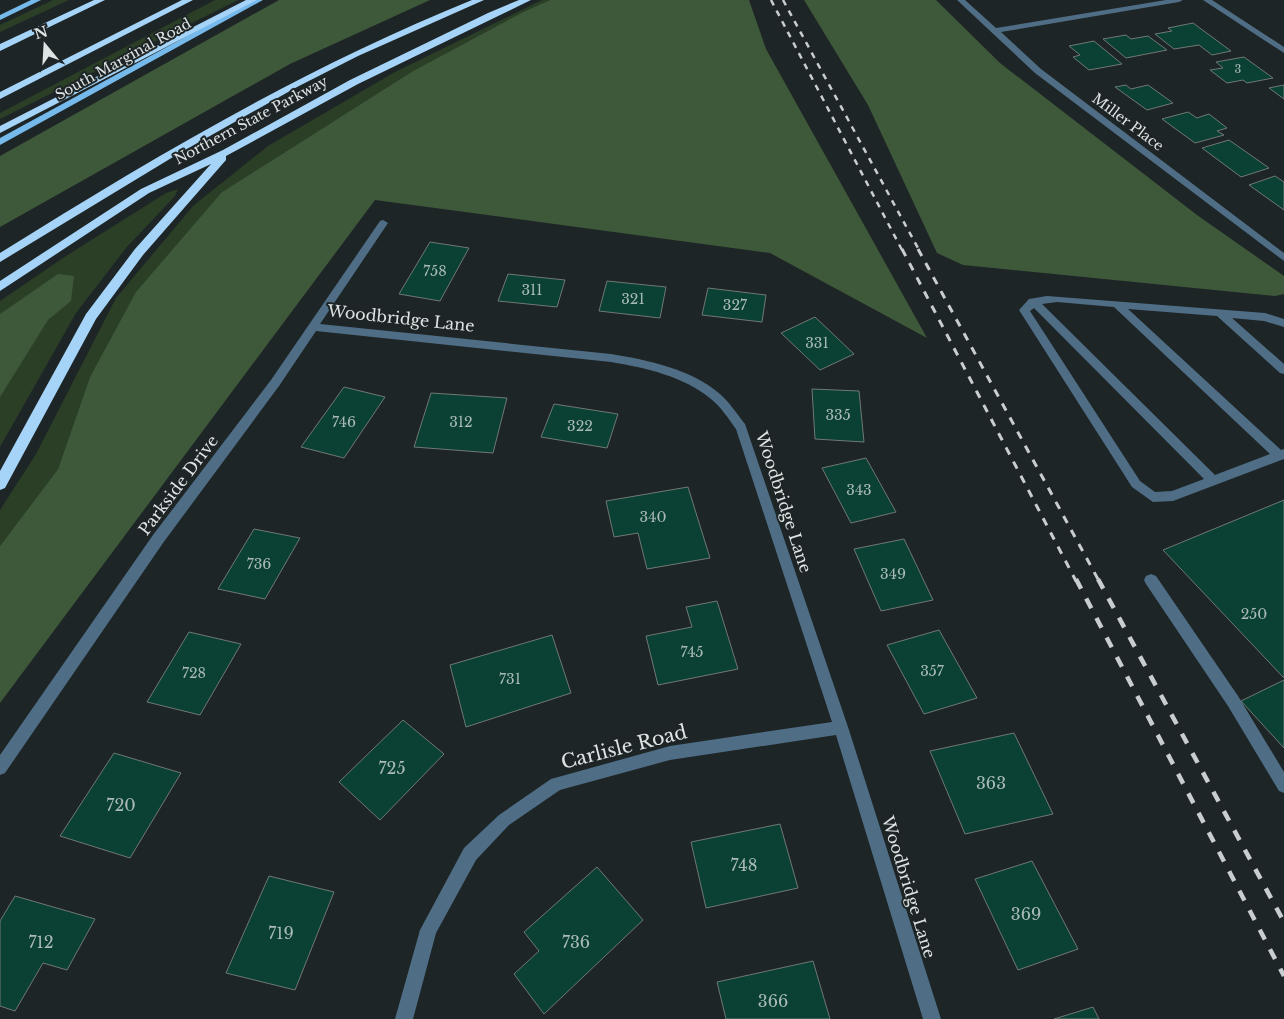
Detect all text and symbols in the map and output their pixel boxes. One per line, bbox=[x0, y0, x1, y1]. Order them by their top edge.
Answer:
street label: South Marginal Road bbox=[52, 14, 195, 104]
north arrow bbox=[20, 20, 70, 70]
text: N bbox=[32, 22, 50, 43]
house number: 3 bbox=[1235, 62, 1242, 76]
street label: Northern State Parkway bbox=[171, 72, 331, 168]
street label: Miller Place bbox=[1089, 89, 1167, 155]
house number: 758 bbox=[423, 262, 447, 280]
house number: 311 bbox=[521, 281, 543, 299]
house number: 321 bbox=[621, 290, 645, 308]
house number: 327 bbox=[723, 296, 748, 314]
street label: Woodbridge Lane bbox=[326, 300, 475, 336]
house number: 331 bbox=[805, 334, 829, 352]
house number: 335 bbox=[825, 406, 851, 424]
house number: 746 bbox=[332, 413, 356, 431]
house number: 312 bbox=[449, 413, 473, 431]
house number: 322 bbox=[567, 417, 593, 435]
street label: Woodbridge Lane bbox=[751, 428, 816, 575]
street label: Parkside Drive bbox=[134, 431, 222, 539]
house number: 343 bbox=[846, 481, 872, 499]
house number: 340 bbox=[640, 508, 666, 526]
house number: 736 bbox=[247, 555, 271, 573]
house number: 349 bbox=[880, 565, 906, 583]
house number: 250 bbox=[1241, 605, 1267, 623]
house number: 745 bbox=[681, 643, 703, 661]
house number: 357 bbox=[920, 662, 945, 680]
house number: 728 bbox=[182, 664, 206, 682]
house number: 731 bbox=[499, 670, 521, 688]
street label: Carlisle Road bbox=[559, 720, 690, 774]
house number: 725 bbox=[379, 758, 405, 778]
house number: 363 bbox=[976, 773, 1006, 793]
house number: 720 bbox=[106, 795, 136, 815]
street label: Woodbridge Lane bbox=[878, 813, 940, 960]
house number: 748 bbox=[731, 855, 757, 875]
house number: 369 bbox=[1011, 904, 1041, 924]
house number: 719 bbox=[268, 923, 294, 943]
house number: 712 bbox=[28, 932, 54, 952]
house number: 736 bbox=[562, 932, 590, 952]
house number: 366 bbox=[758, 991, 788, 1011]

